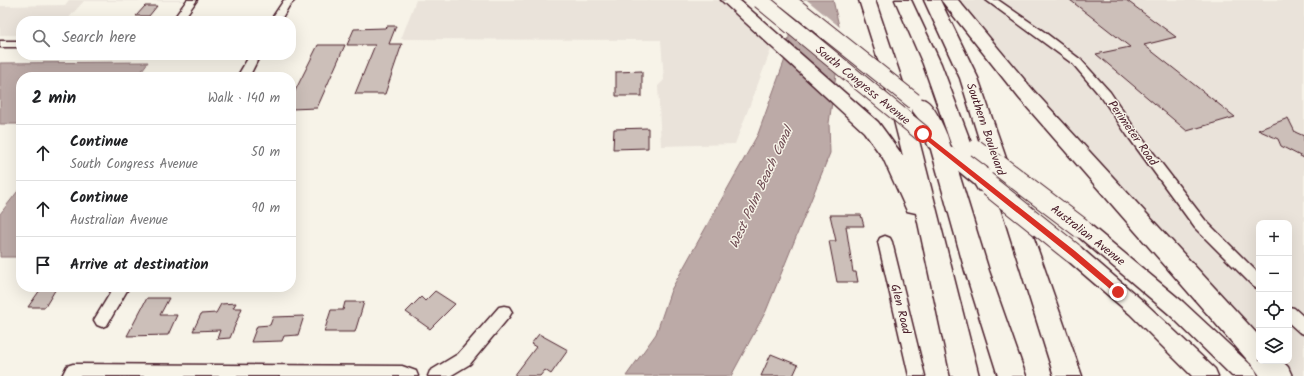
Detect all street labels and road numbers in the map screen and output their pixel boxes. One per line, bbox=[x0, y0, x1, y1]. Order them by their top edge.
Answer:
street label: South Congress Avenue bbox=[811, 41, 915, 130]
street label: Southern Boulevard bbox=[961, 80, 1011, 179]
street label: Perimeter Road bbox=[1103, 96, 1163, 171]
street label: Australian Avenue bbox=[1046, 200, 1130, 271]
street label: Glen Road bbox=[885, 282, 916, 337]

